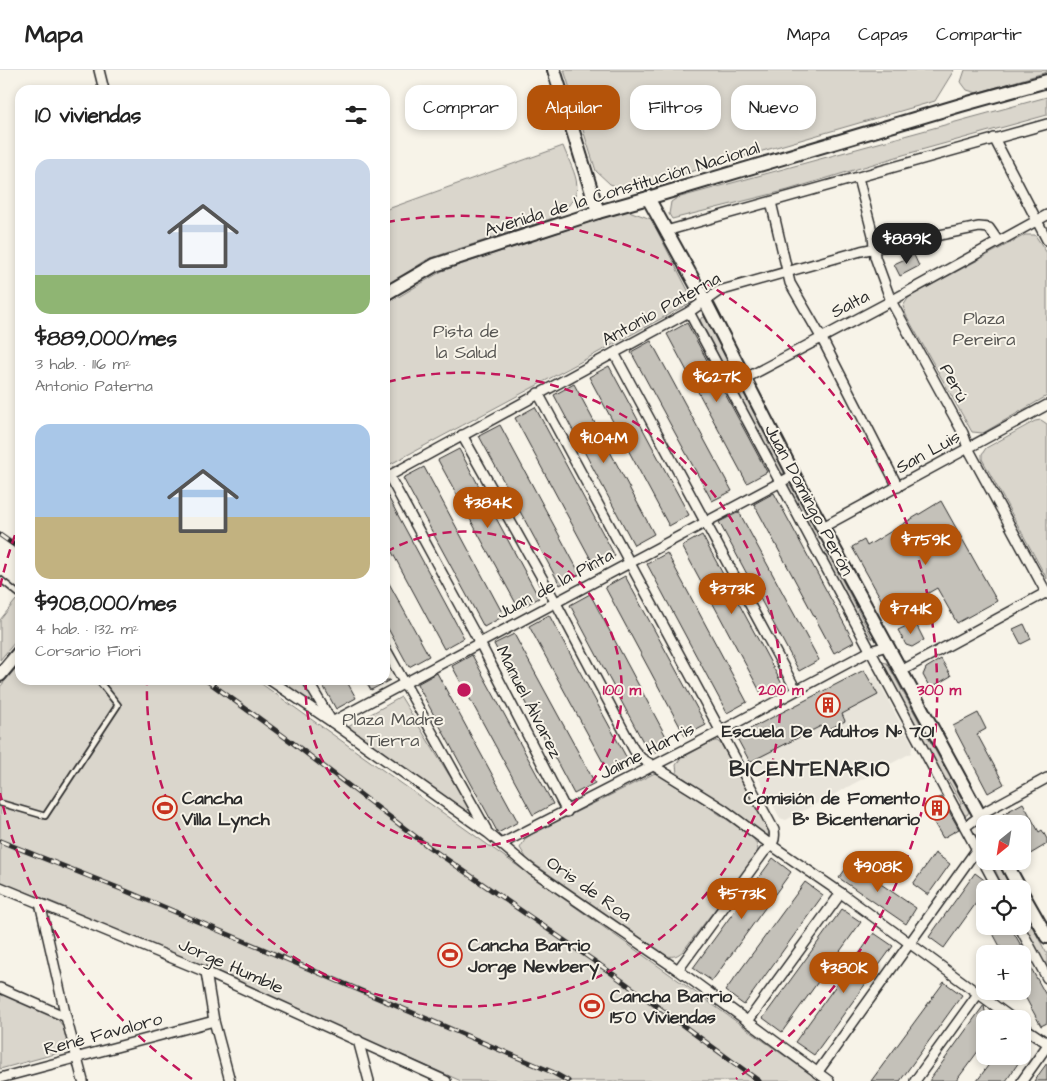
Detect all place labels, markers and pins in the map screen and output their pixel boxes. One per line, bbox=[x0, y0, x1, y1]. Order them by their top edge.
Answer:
pin: $889K bbox=[872, 222, 942, 265]
pin: $627K bbox=[682, 360, 752, 403]
pin: $1.04M bbox=[563, 422, 645, 464]
pin: $384K bbox=[453, 486, 523, 529]
pin: $759K bbox=[891, 524, 961, 566]
pin: $373K bbox=[697, 572, 767, 615]
pin: $741K bbox=[876, 592, 946, 635]
centre of rings bbox=[455, 681, 473, 699]
building icon: Escuela De Adultos Nº 701 bbox=[815, 692, 841, 718]
place label: Escuela De Adultos Nº 701 bbox=[722, 719, 935, 744]
place label: Cancha Villa Lynch bbox=[181, 786, 271, 833]
place label: Comisión de Fomento B° Bicentenario bbox=[743, 786, 921, 832]
sports icon: Cancha Villa Lynch bbox=[152, 795, 178, 821]
building icon: Comisión de Fomento B° Bicentenario bbox=[924, 795, 950, 821]
pin: $908K bbox=[843, 850, 913, 893]
pin: $573K bbox=[707, 878, 777, 920]
place label: Cancha Barrio Jorge Newbery bbox=[467, 933, 599, 980]
sports icon: Cancha Barrio Jorge Newbery bbox=[437, 942, 463, 968]
pin: $380K bbox=[809, 952, 879, 994]
place label: Cancha Barrio 150 Viviendas bbox=[610, 984, 733, 1030]
sports icon: Cancha Barrio 150 Viviendas bbox=[579, 993, 605, 1019]

